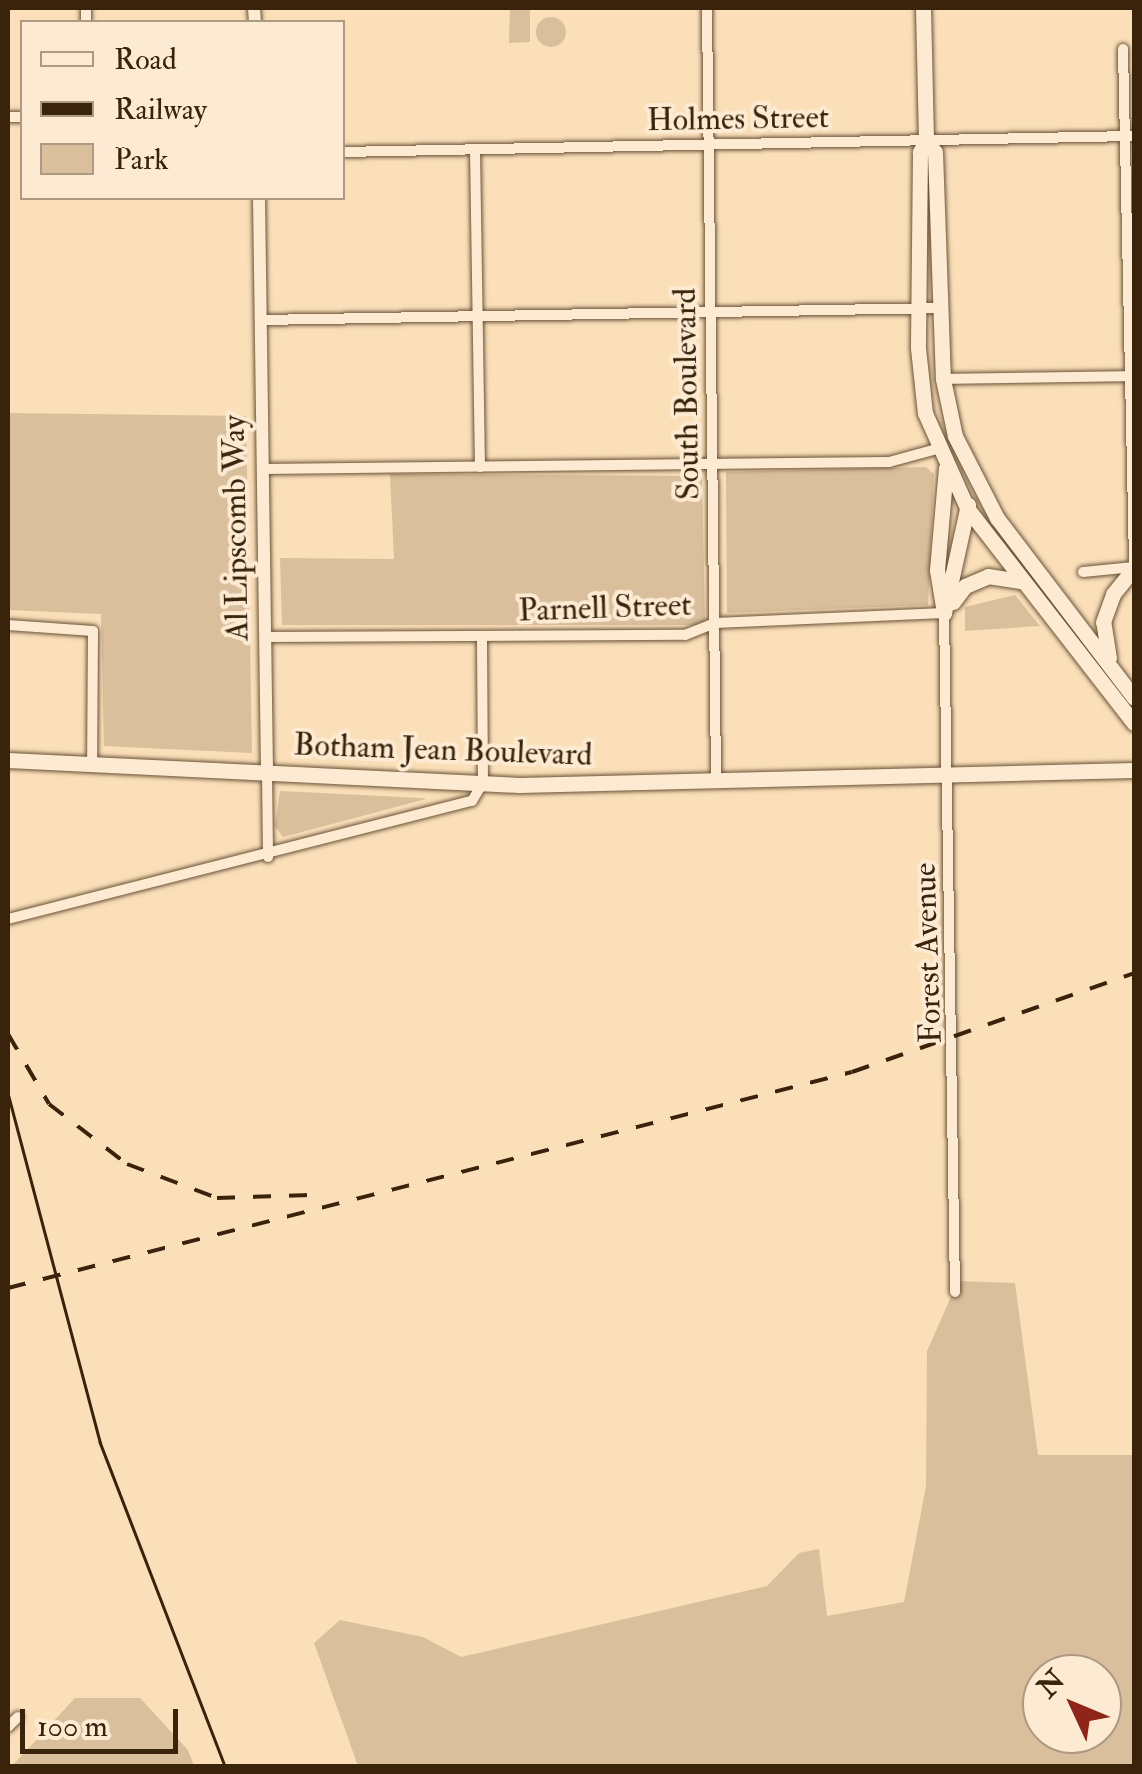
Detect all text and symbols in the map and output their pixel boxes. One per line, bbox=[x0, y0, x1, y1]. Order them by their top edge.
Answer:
legend bbox=[20, 20, 345, 200]
text: Road bbox=[114, 41, 177, 78]
text: Railway bbox=[114, 91, 207, 128]
street label: Holmes Street bbox=[647, 98, 829, 140]
text: Park bbox=[114, 141, 169, 178]
street label: South Boulevard bbox=[666, 288, 708, 500]
street label: Al Lipscomb Way bbox=[215, 415, 257, 641]
street label: Parnell Street bbox=[518, 586, 692, 630]
street label: Botham Jean Boulevard bbox=[293, 726, 593, 774]
street label: Forest Avenue bbox=[906, 862, 950, 1044]
north arrow bbox=[1022, 1654, 1122, 1754]
text: N bbox=[1030, 1663, 1073, 1705]
scale bar bbox=[25, 1689, 182, 1751]
text: 100 m bbox=[37, 1708, 108, 1745]

